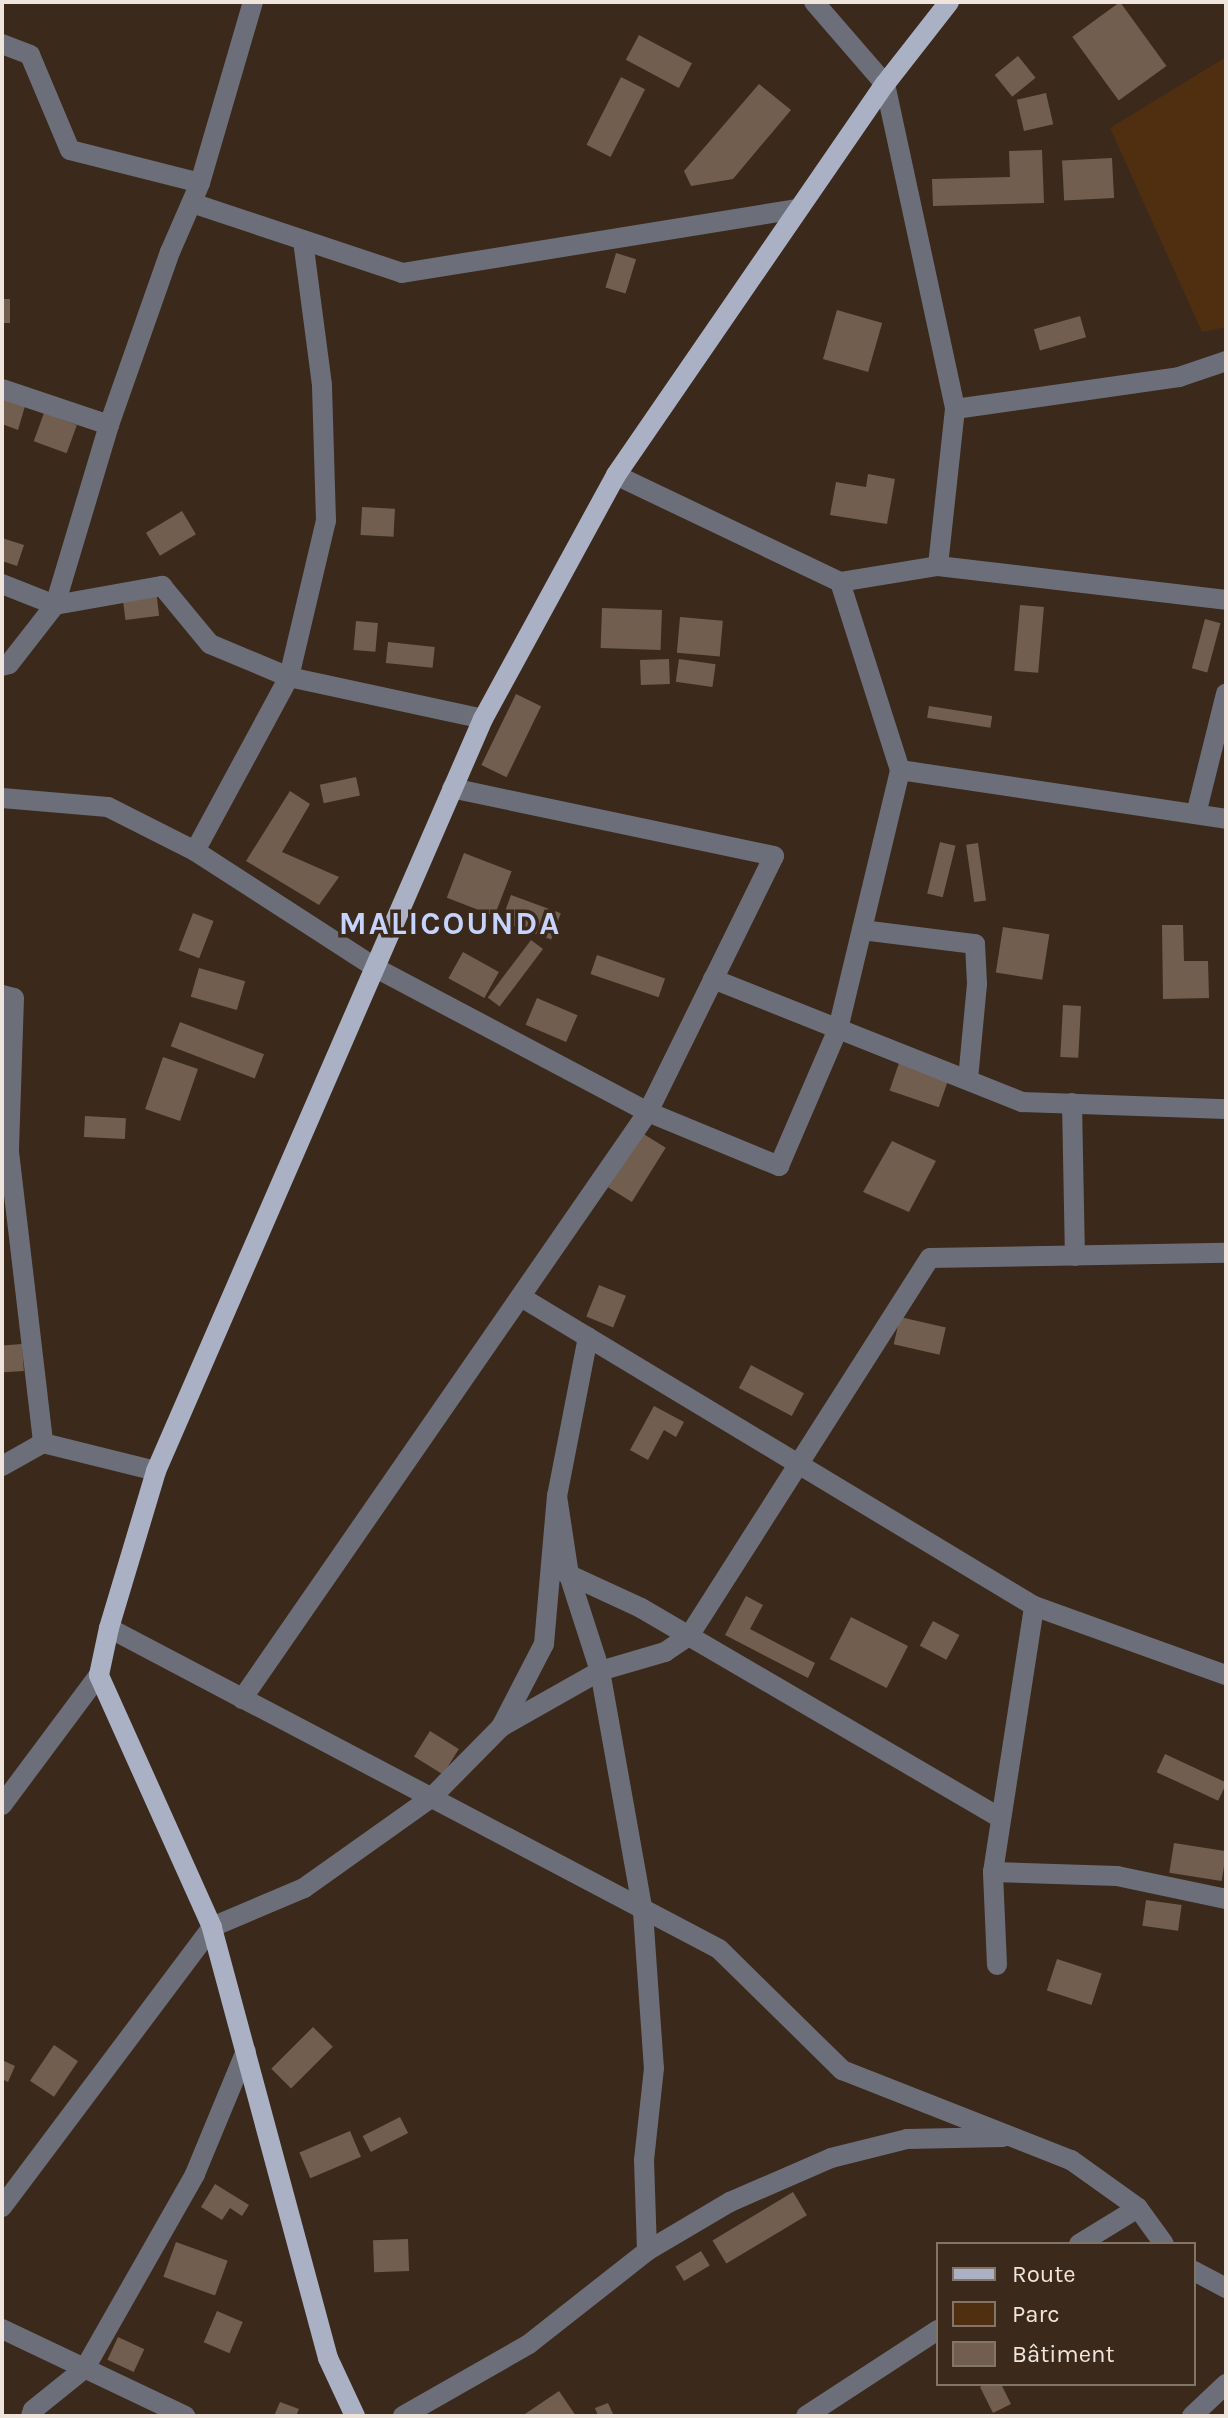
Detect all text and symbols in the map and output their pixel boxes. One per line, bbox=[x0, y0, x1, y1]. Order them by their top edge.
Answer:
district label: MALICOUNDA bbox=[339, 905, 561, 943]
legend bbox=[936, 2242, 1196, 2386]
text: Route bbox=[1012, 2260, 1076, 2288]
text: Parc bbox=[1012, 2300, 1060, 2328]
text: Bâtiment bbox=[1012, 2340, 1115, 2368]

